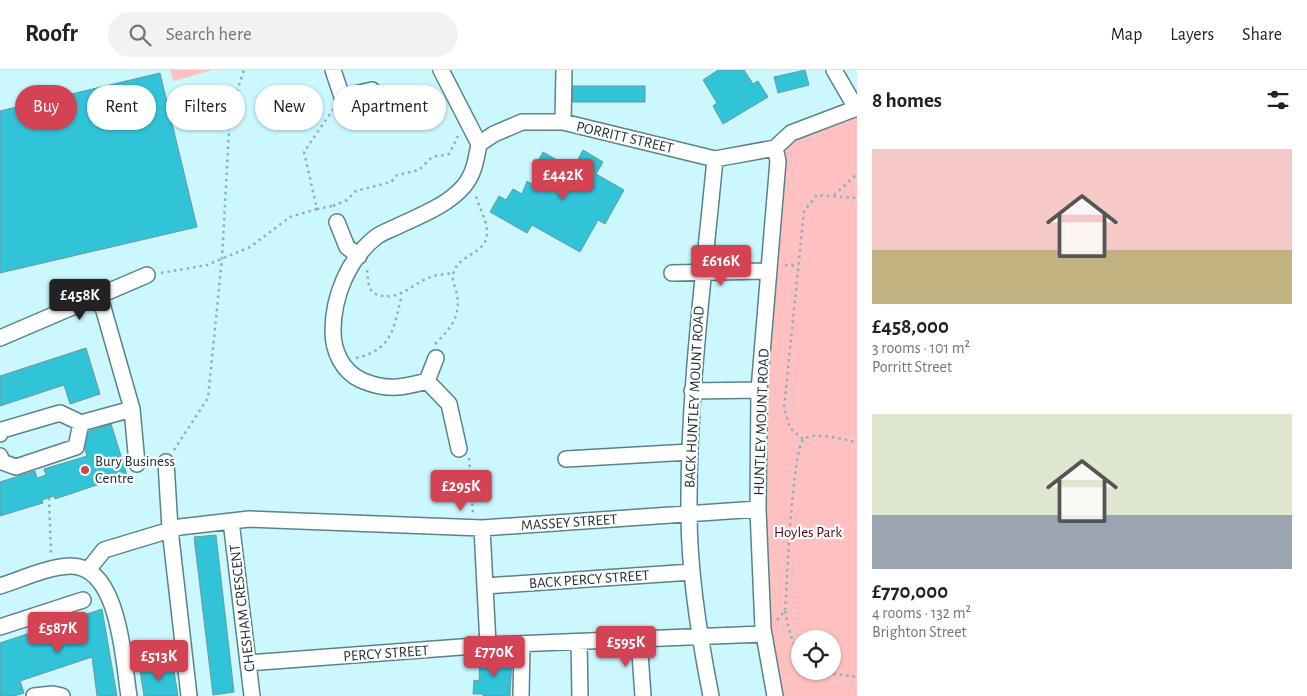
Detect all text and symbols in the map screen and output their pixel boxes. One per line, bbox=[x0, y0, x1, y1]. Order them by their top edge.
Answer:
search box bbox=[108, 12, 458, 57]
icon: search bbox=[126, 21, 154, 49]
text: Roofr bbox=[25, 22, 78, 46]
text: Search here bbox=[166, 25, 252, 44]
text: Map bbox=[1111, 26, 1142, 44]
text: Layers bbox=[1170, 26, 1214, 44]
text: Share bbox=[1242, 26, 1282, 44]
chip: Buy bbox=[15, 85, 77, 130]
chip: Rent bbox=[87, 85, 156, 130]
chip: Filters bbox=[166, 85, 245, 130]
chip: New bbox=[255, 85, 323, 130]
chip: Apartment bbox=[333, 85, 446, 130]
icon: filters bbox=[1264, 86, 1292, 114]
text: 8 homes bbox=[872, 90, 942, 111]
street label: PORRITT STREET bbox=[575, 119, 676, 156]
pin: £442K bbox=[528, 158, 598, 201]
text: £442K bbox=[543, 167, 583, 183]
icon: home bbox=[1037, 181, 1127, 271]
pin: £616K bbox=[686, 244, 756, 287]
text: £616K bbox=[702, 253, 740, 269]
pin: £458K bbox=[45, 278, 115, 321]
text: £458K bbox=[60, 287, 100, 303]
street label: BACK HUNTLEY MOUNT ROAD bbox=[682, 305, 707, 488]
text: £458,000 bbox=[872, 316, 949, 337]
text: 3 rooms · 101 m² bbox=[872, 340, 970, 356]
street label: HUNTLEY MOUNT ROAD bbox=[751, 348, 772, 496]
text: Porritt Street bbox=[872, 359, 952, 375]
icon: home bbox=[1037, 446, 1127, 536]
place label: Bury Business Centre bbox=[95, 454, 175, 486]
marker: Bury Business Centre bbox=[79, 464, 91, 476]
pin: £295K bbox=[426, 470, 496, 512]
text: £295K bbox=[442, 478, 480, 494]
street label: MASSEY STREET bbox=[520, 512, 618, 533]
park label: Hoyles Park bbox=[774, 525, 842, 540]
street label: CHESHAM CRESCENT bbox=[227, 543, 258, 673]
street label: BACK PERCY STREET bbox=[528, 568, 650, 591]
text: £770,000 bbox=[872, 581, 948, 602]
text: 4 rooms · 132 m² bbox=[872, 605, 971, 621]
pin: £587K bbox=[23, 612, 93, 654]
text: £587K bbox=[39, 620, 77, 636]
text: Brighton Street bbox=[872, 624, 967, 640]
pin: £595K bbox=[591, 626, 661, 668]
map controls bbox=[791, 630, 841, 680]
button: locate bbox=[791, 630, 841, 680]
text: £595K bbox=[607, 634, 645, 650]
pin: £770K bbox=[459, 636, 529, 678]
pin: £513K bbox=[124, 640, 194, 682]
street label: PERCY STREET bbox=[343, 643, 430, 664]
text: £770K bbox=[475, 644, 513, 660]
text: £513K bbox=[141, 648, 177, 664]

